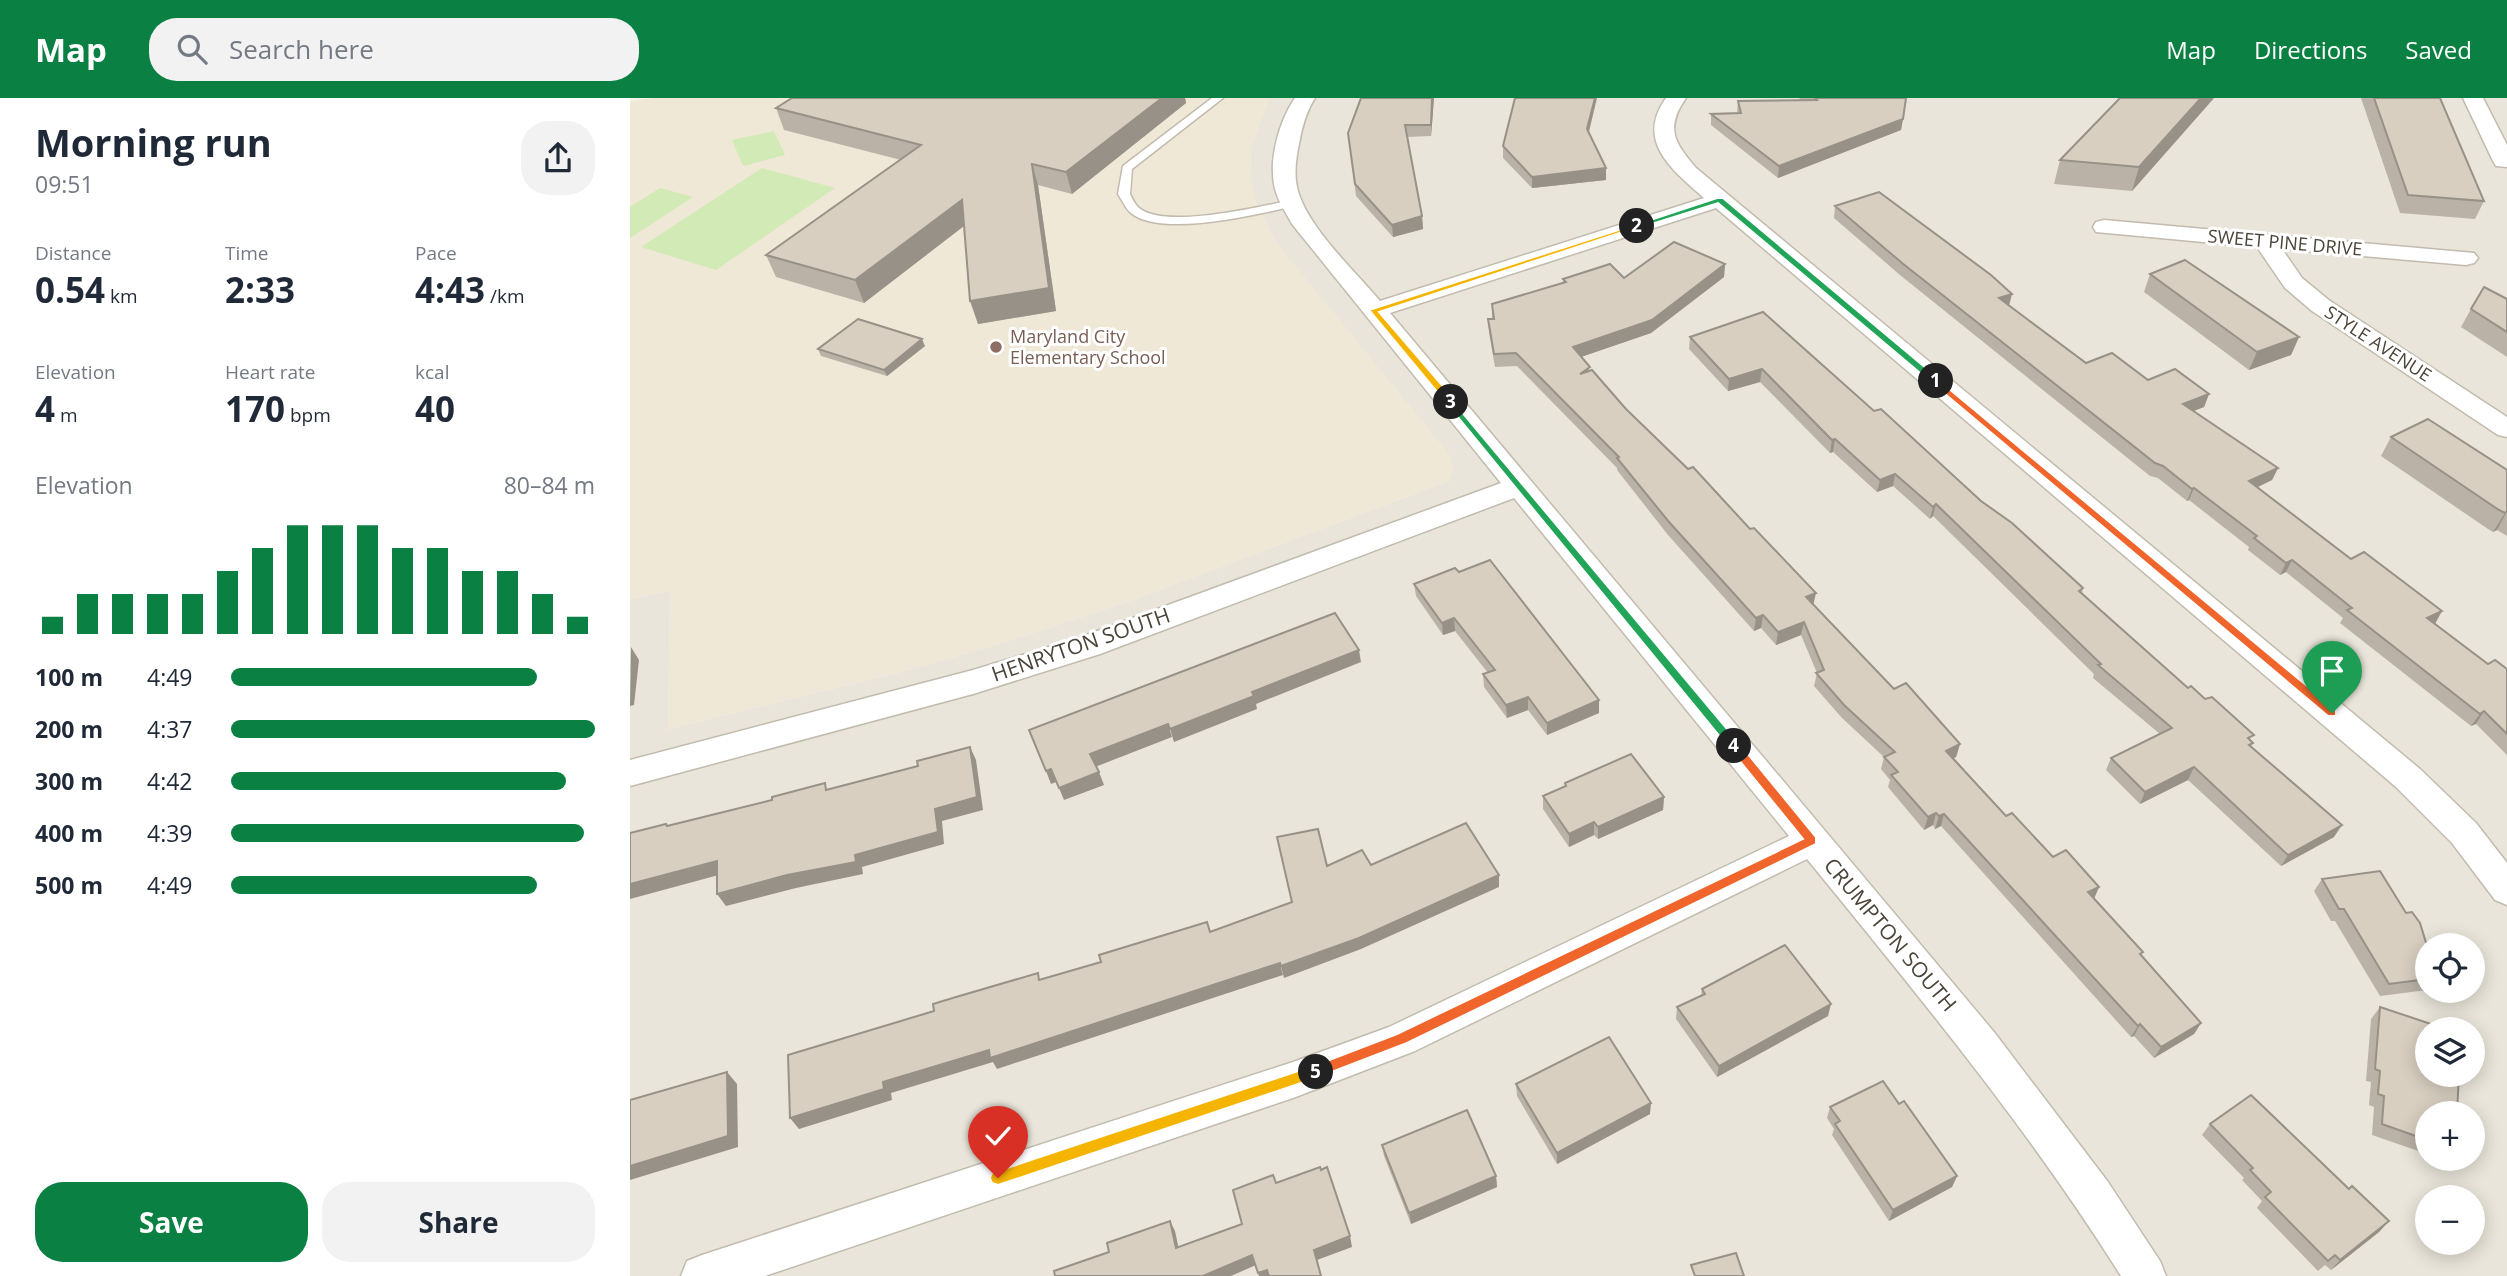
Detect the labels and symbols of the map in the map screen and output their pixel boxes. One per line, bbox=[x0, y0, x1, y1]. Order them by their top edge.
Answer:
pin: 2 bbox=[1620, 208, 1654, 244]
street label: SWEET PINE DRIVE bbox=[2207, 223, 2363, 261]
street label: STYLE AVENUE bbox=[2321, 300, 2437, 387]
place label: Maryland City Elementary School bbox=[1010, 324, 1166, 369]
marker: Maryland City Elementary School bbox=[988, 339, 1004, 355]
pin: 1 bbox=[1918, 364, 1954, 398]
pin: 3 bbox=[1434, 384, 1468, 420]
street label: HENRYTON SOUTH bbox=[988, 600, 1174, 688]
pin bbox=[2302, 641, 2362, 713]
pin: 4 bbox=[1716, 728, 1752, 764]
street label: CRUMPTON SOUTH bbox=[1818, 852, 1963, 1017]
pin: 5 bbox=[1298, 1054, 1334, 1090]
pin bbox=[968, 1106, 1028, 1178]

